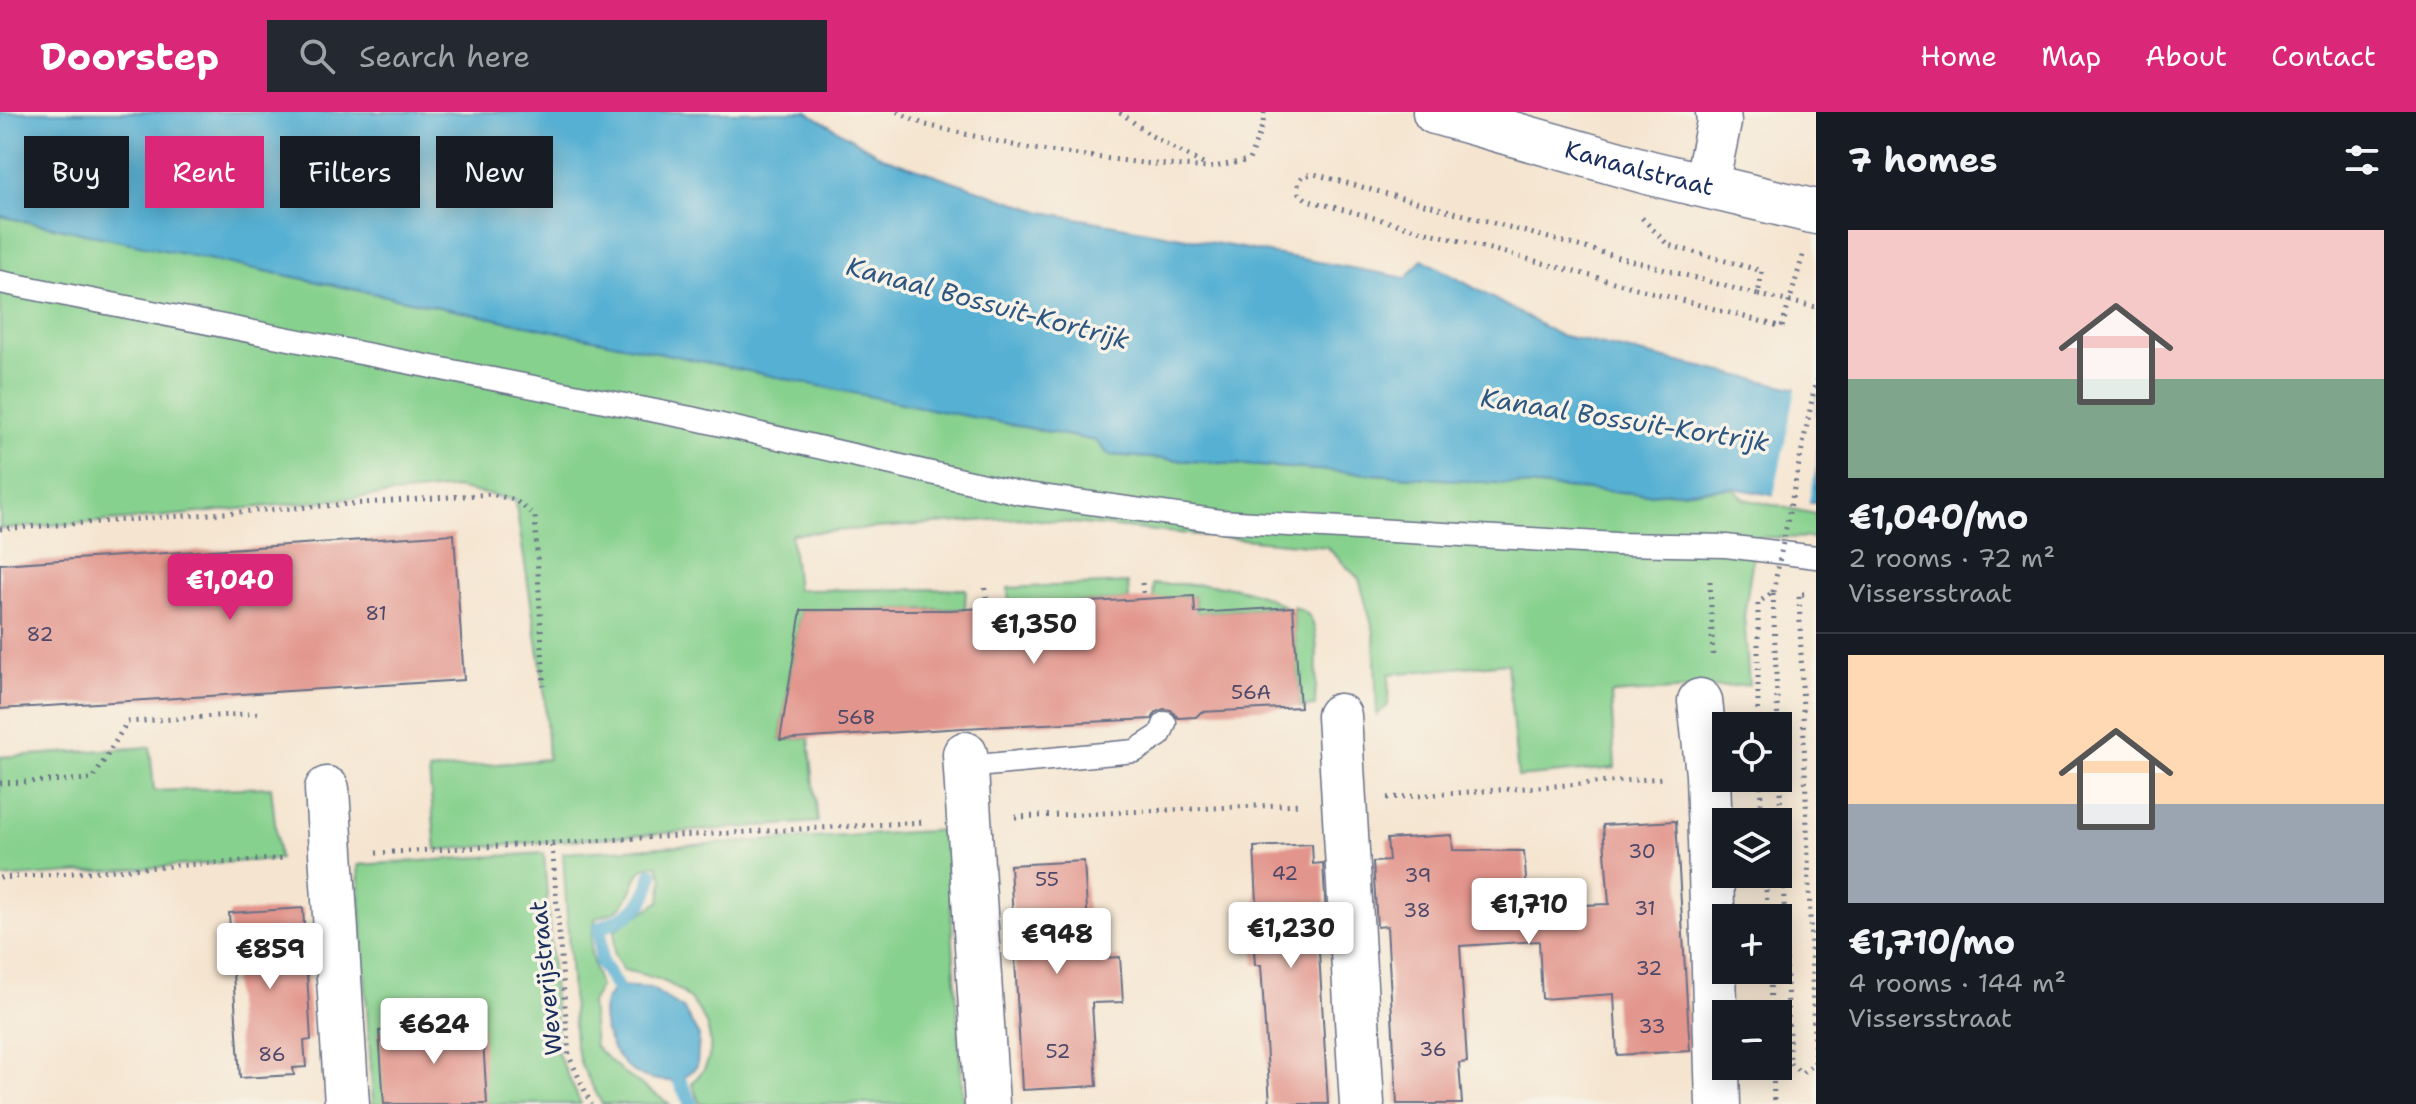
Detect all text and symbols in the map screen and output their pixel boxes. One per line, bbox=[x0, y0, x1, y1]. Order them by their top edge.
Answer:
search box bbox=[267, 20, 827, 92]
text: Doorstep bbox=[40, 31, 219, 82]
icon: search bbox=[295, 34, 339, 78]
text: Search here bbox=[359, 36, 530, 77]
text: Home bbox=[1920, 37, 1997, 75]
text: Map bbox=[2041, 37, 2101, 75]
text: About bbox=[2145, 37, 2227, 75]
text: Contact bbox=[2271, 37, 2376, 75]
street label: Kanaalstraat bbox=[1561, 133, 1717, 203]
chip: Buy bbox=[24, 136, 129, 208]
chip: Rent bbox=[145, 136, 264, 208]
chip: Filters bbox=[280, 136, 420, 208]
chip: New bbox=[436, 136, 553, 208]
text: 7 homes bbox=[1848, 137, 1997, 183]
icon: filters bbox=[2340, 138, 2384, 182]
water label: Kanaal Bossuit-Kortrijk bbox=[843, 248, 1134, 357]
icon: home bbox=[2044, 282, 2188, 426]
water label: Kanaal Bossuit-Kortrijk bbox=[1478, 379, 1772, 460]
text: €1,040/mo bbox=[1848, 494, 2029, 540]
text: 2 rooms · 72 m² bbox=[1848, 540, 2055, 575]
pin: €1,040 bbox=[165, 554, 295, 622]
text: €1,040 bbox=[186, 562, 274, 597]
text: Vissersstraat bbox=[1848, 575, 2012, 610]
pin: €1,350 bbox=[969, 598, 1099, 666]
house number: 81 bbox=[365, 600, 387, 626]
text: €1,350 bbox=[990, 606, 1078, 641]
house number: 82 bbox=[27, 621, 53, 647]
house number: 56A bbox=[1231, 679, 1271, 705]
house number: 56B bbox=[837, 704, 875, 730]
icon: home bbox=[2044, 707, 2188, 851]
map controls bbox=[1712, 712, 1792, 1080]
button: locate bbox=[1712, 712, 1792, 792]
button: layers bbox=[1712, 808, 1792, 888]
house number: 30 bbox=[1628, 838, 1656, 864]
house number: 42 bbox=[1272, 860, 1298, 886]
house number: 39 bbox=[1405, 862, 1431, 888]
house number: 55 bbox=[1035, 866, 1059, 892]
pin: €1,710 bbox=[1464, 878, 1594, 946]
text: €1,710 bbox=[1490, 886, 1568, 921]
house number: 31 bbox=[1634, 895, 1656, 921]
house number: 38 bbox=[1403, 897, 1431, 923]
street label: Weverijstraat bbox=[522, 899, 570, 1057]
pin: €1,230 bbox=[1226, 902, 1356, 970]
button: + bbox=[1712, 904, 1792, 984]
pin: €948 bbox=[1010, 908, 1104, 976]
text: €1,230 bbox=[1247, 910, 1335, 945]
text: €948 bbox=[1021, 916, 1093, 951]
text: €1,710/mo bbox=[1848, 919, 2015, 965]
pin: €859 bbox=[223, 923, 317, 991]
text: €859 bbox=[235, 931, 305, 966]
house number: 32 bbox=[1636, 955, 1662, 981]
text: 4 rooms · 144 m² bbox=[1848, 965, 2066, 1000]
pin: €624 bbox=[387, 998, 481, 1066]
button: − bbox=[1712, 1000, 1792, 1080]
text: Vissersstraat bbox=[1848, 1000, 2012, 1035]
text: €624 bbox=[399, 1006, 469, 1041]
house number: 33 bbox=[1639, 1013, 1665, 1039]
house number: 36 bbox=[1419, 1036, 1447, 1062]
house number: 52 bbox=[1045, 1038, 1071, 1064]
house number: 86 bbox=[258, 1041, 286, 1067]

